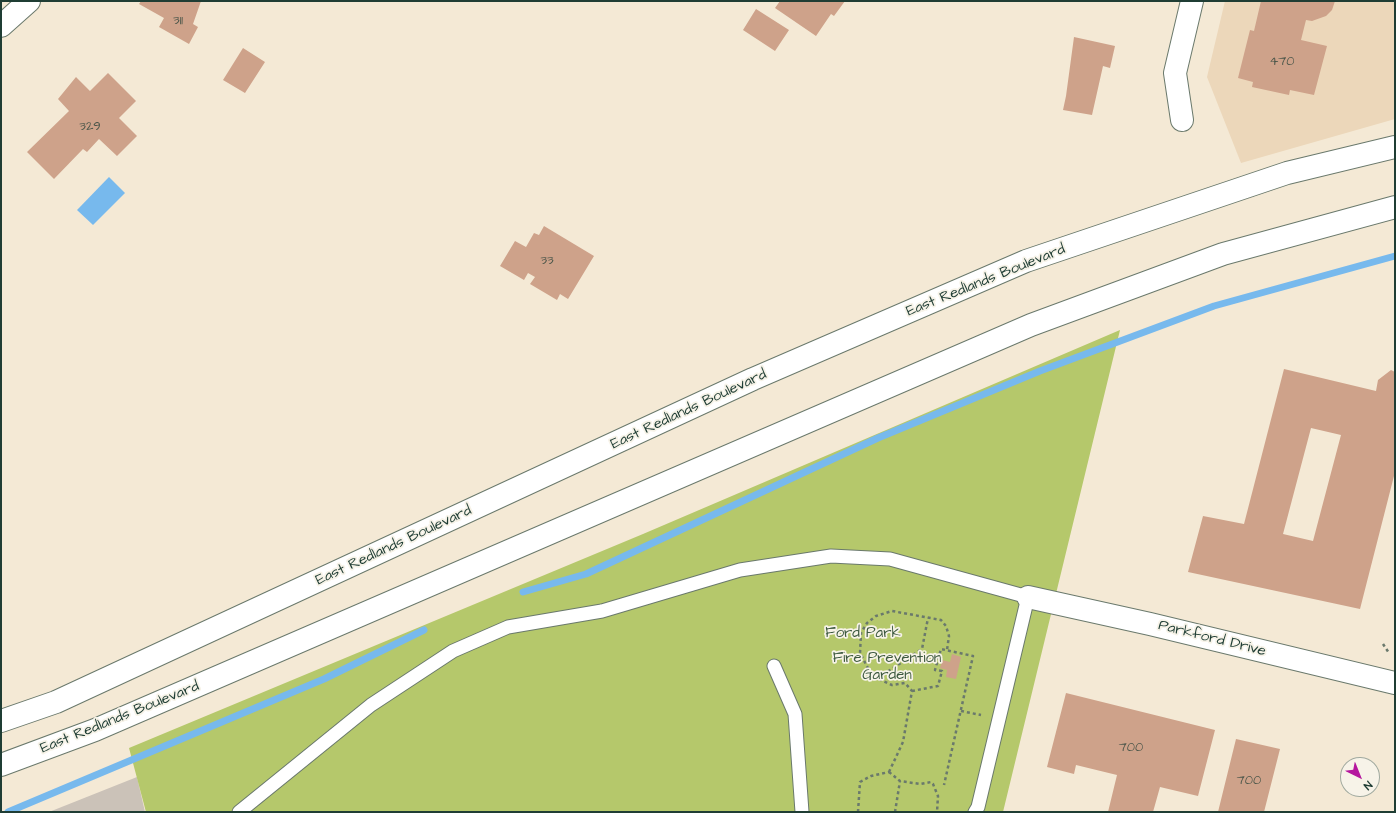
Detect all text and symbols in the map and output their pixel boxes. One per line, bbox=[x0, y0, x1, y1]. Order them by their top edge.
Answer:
house number: 311 bbox=[173, 13, 183, 29]
house number: 470 bbox=[1269, 54, 1295, 70]
house number: 329 bbox=[79, 119, 101, 135]
street label: East Redlands Boulevard bbox=[904, 241, 1068, 321]
house number: 33 bbox=[540, 253, 554, 269]
street label: East Redlands Boulevard bbox=[608, 366, 770, 454]
street label: East Redlands Boulevard bbox=[313, 502, 475, 590]
street label: Parkford Drive bbox=[1156, 617, 1268, 661]
park label: Ford Park bbox=[825, 625, 901, 643]
park label: Fire Prevention Garden bbox=[833, 650, 941, 685]
street label: East Redlands Boulevard bbox=[38, 678, 202, 758]
house number: 700 bbox=[1119, 740, 1143, 756]
north arrow bbox=[1340, 757, 1380, 797]
house number: 700 bbox=[1237, 773, 1261, 789]
text: N bbox=[1360, 778, 1375, 793]

